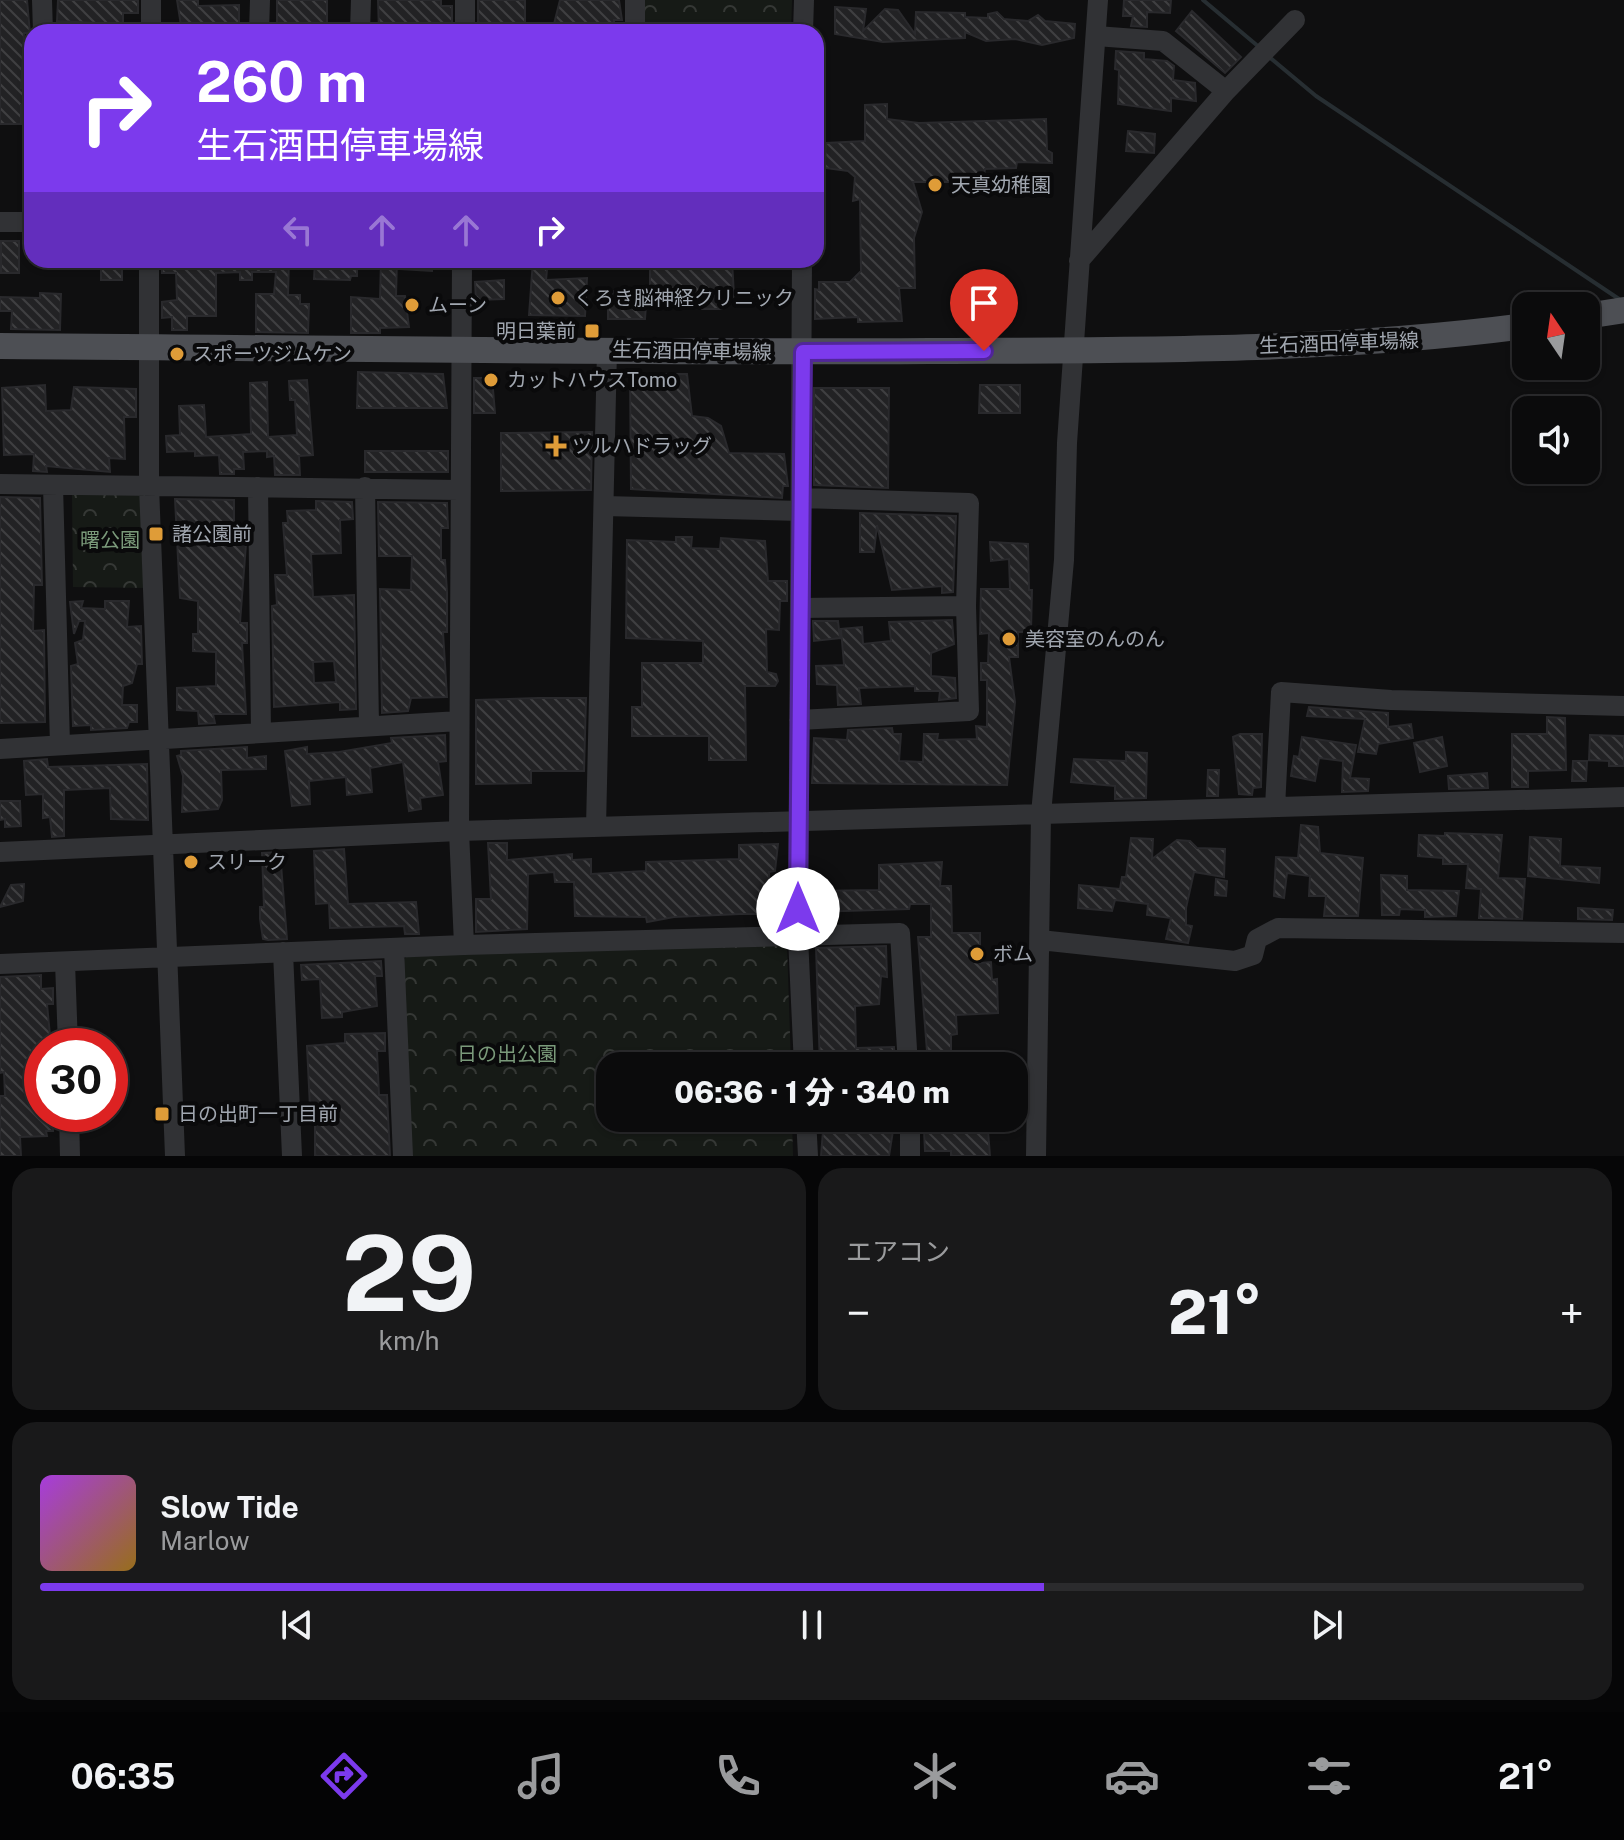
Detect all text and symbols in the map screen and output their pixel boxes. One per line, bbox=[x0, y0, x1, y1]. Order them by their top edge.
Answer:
text: 260 m bbox=[196, 49, 367, 115]
icon: right bbox=[64, 56, 168, 160]
text: 生石酒田停車場線 bbox=[196, 124, 484, 166]
place label: 天真幼稚園 bbox=[951, 173, 1051, 197]
marker: 天真幼稚園 bbox=[926, 176, 944, 194]
icon: left bbox=[276, 208, 320, 252]
icon: ahead bbox=[360, 208, 404, 252]
icon: ahead bbox=[444, 208, 488, 252]
icon: right bbox=[528, 208, 572, 252]
pin bbox=[950, 269, 1018, 351]
icon: arrive bbox=[962, 281, 1006, 325]
place label: くろき脳神経クリニック bbox=[574, 286, 794, 310]
marker: くろき脳神経クリニック bbox=[549, 289, 567, 307]
north arrow bbox=[1512, 292, 1600, 380]
map controls bbox=[1512, 292, 1600, 484]
place label: ムーン bbox=[428, 293, 487, 317]
marker: ムーン bbox=[403, 296, 421, 314]
place label: 明日葉前 bbox=[496, 319, 576, 343]
marker: 明日葉前 bbox=[583, 322, 601, 340]
street label: 生石酒田停車場線 bbox=[1259, 328, 1419, 358]
street label: 生石酒田停車場線 bbox=[612, 338, 772, 364]
place label: スポーツジムケン bbox=[193, 342, 352, 366]
marker: スポーツジムケン bbox=[168, 345, 186, 363]
place label: カットハウスTomo bbox=[507, 368, 677, 392]
marker: カットハウスTomo bbox=[482, 371, 500, 389]
button: sound bbox=[1512, 396, 1600, 484]
place label: ツルハドラッグ bbox=[572, 434, 712, 458]
marker: ツルハドラッグ bbox=[547, 437, 565, 455]
place label: 諸公園前 bbox=[172, 522, 252, 546]
marker: 諸公園前 bbox=[147, 525, 165, 543]
park label: 曙公園 bbox=[80, 528, 140, 552]
place label: 美容室のんのん bbox=[1025, 627, 1165, 651]
marker: 美容室のんのん bbox=[1000, 630, 1018, 648]
place label: スリーク bbox=[207, 850, 287, 874]
marker: スリーク bbox=[182, 853, 200, 871]
position arrow bbox=[756, 867, 840, 951]
place label: ボム bbox=[993, 942, 1033, 966]
marker: ボム bbox=[968, 945, 986, 963]
speed limit sign: 30 bbox=[24, 1028, 128, 1132]
park label: 日の出公園 bbox=[457, 1042, 557, 1066]
text: 06:36 · 1 分 · 340 m bbox=[674, 1074, 950, 1110]
place label: 日の出町一丁目前 bbox=[178, 1102, 338, 1126]
marker: 日の出町一丁目前 bbox=[153, 1105, 171, 1123]
text: 29 bbox=[342, 1212, 476, 1334]
text: エアコン bbox=[846, 1236, 950, 1267]
text: 21° bbox=[1168, 1277, 1262, 1348]
text: − bbox=[846, 1287, 870, 1339]
text: + bbox=[1560, 1287, 1584, 1339]
text: km/h bbox=[378, 1325, 440, 1356]
text: Slow Tide bbox=[160, 1489, 299, 1525]
text: Marlow bbox=[160, 1525, 250, 1556]
icon: previous bbox=[275, 1603, 319, 1647]
icon: pause bbox=[790, 1603, 834, 1647]
icon: next bbox=[1305, 1603, 1349, 1647]
icon: directions bbox=[316, 1748, 372, 1804]
icon: music bbox=[513, 1748, 569, 1804]
icon: phone bbox=[710, 1748, 766, 1804]
icon: climate bbox=[907, 1748, 963, 1804]
icon: car bbox=[1104, 1748, 1160, 1804]
icon: filters bbox=[1301, 1748, 1357, 1804]
text: 06:35 bbox=[70, 1755, 175, 1797]
text: 21° bbox=[1498, 1755, 1553, 1797]

